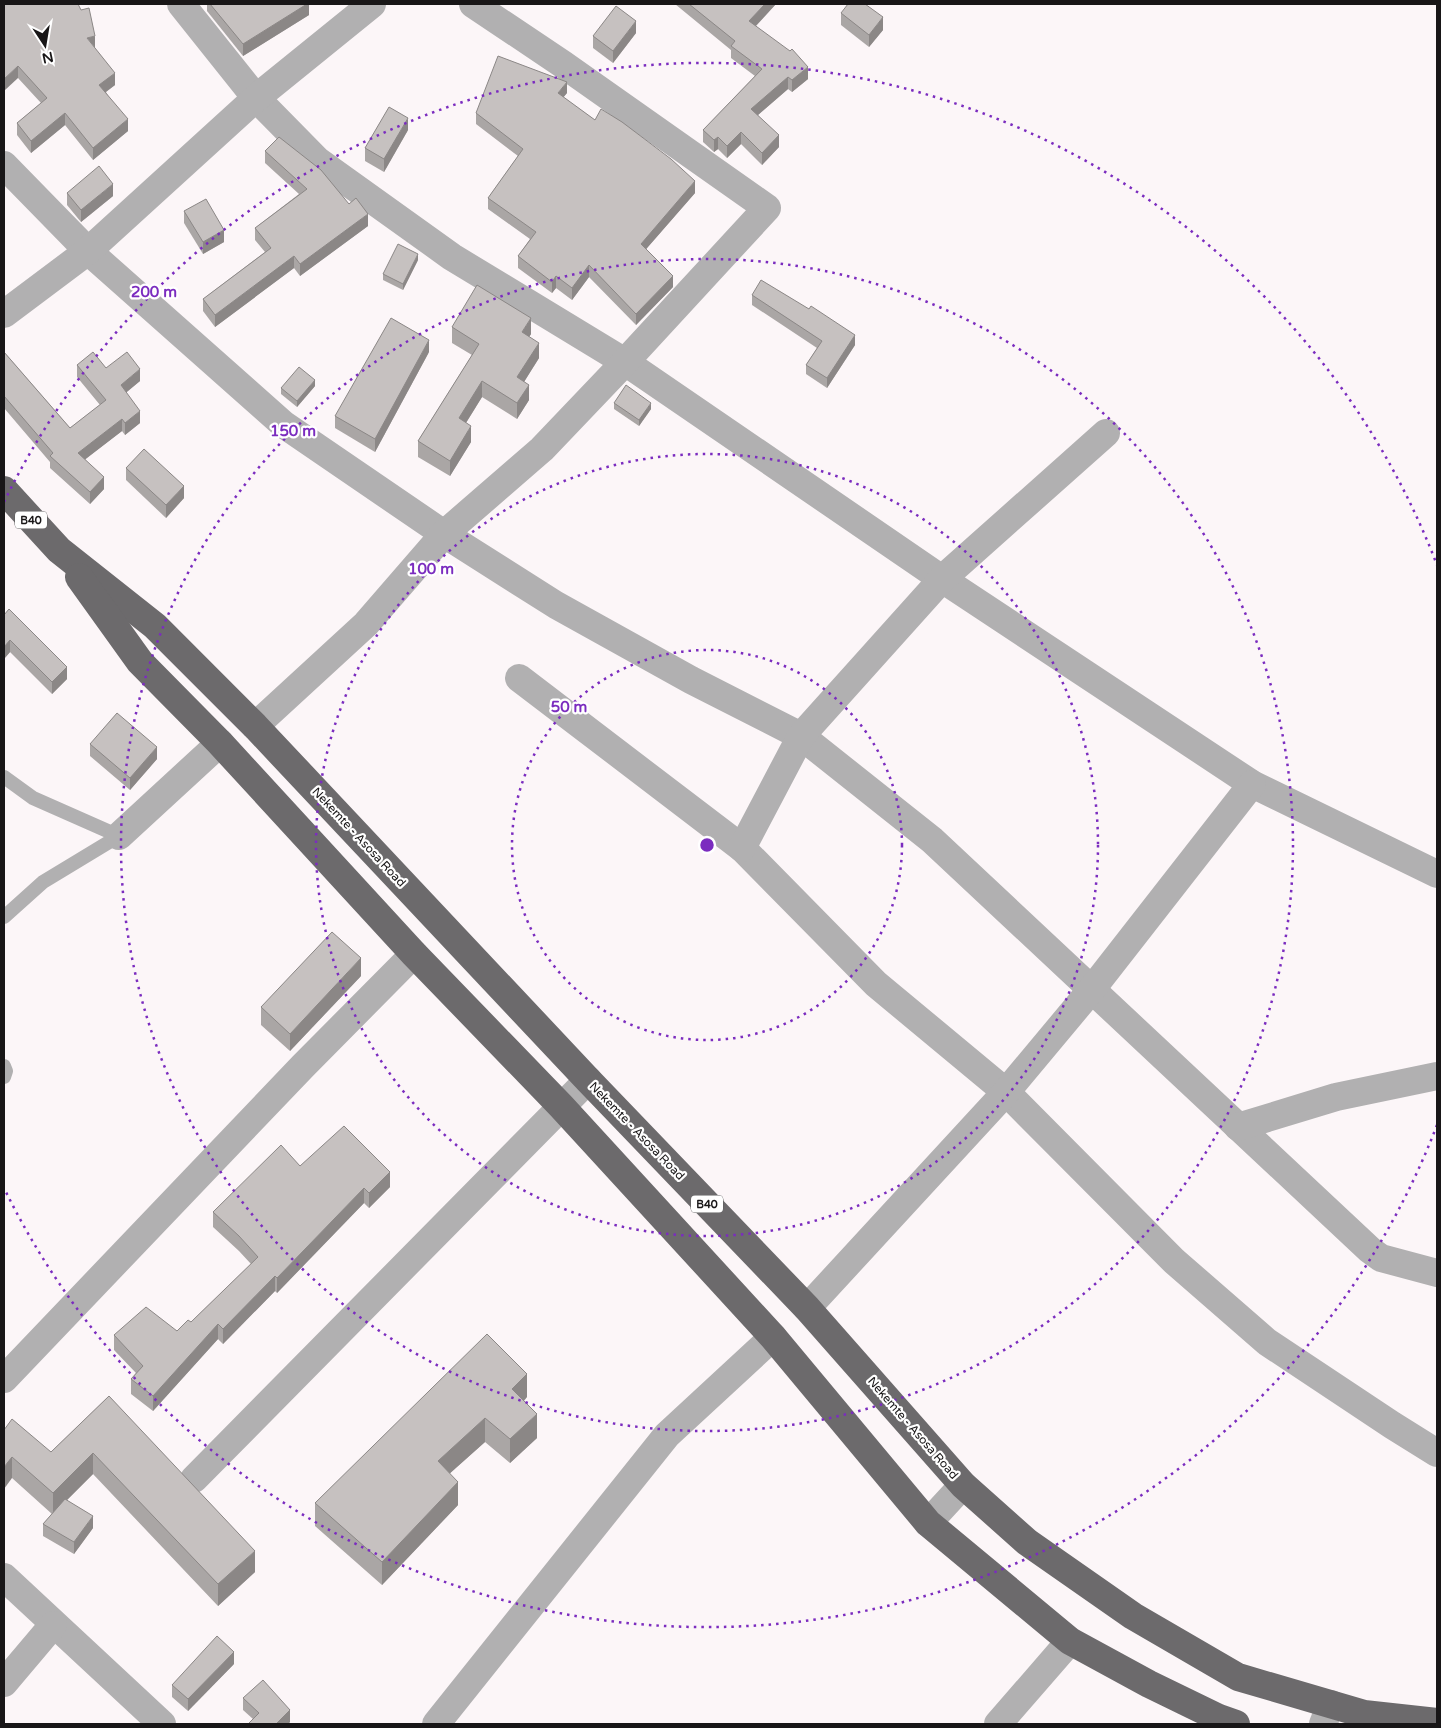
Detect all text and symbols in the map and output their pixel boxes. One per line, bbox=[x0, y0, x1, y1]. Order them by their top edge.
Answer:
north arrow bbox=[20, 20, 70, 70]
text: N bbox=[40, 48, 55, 67]
text: 200 m bbox=[131, 283, 177, 301]
text: 150 m bbox=[270, 422, 316, 440]
road number: B40 bbox=[15, 512, 47, 528]
text: 100 m bbox=[408, 560, 454, 578]
text: 50 m bbox=[551, 698, 587, 716]
street label: Nekemte - Asosa Road bbox=[309, 784, 409, 890]
centre of rings bbox=[698, 836, 716, 854]
street label: Nekemte - Asosa Road bbox=[587, 1079, 687, 1183]
road number: B40 bbox=[691, 1196, 723, 1212]
street label: Nekemte - Asosa Road bbox=[865, 1374, 961, 1482]

